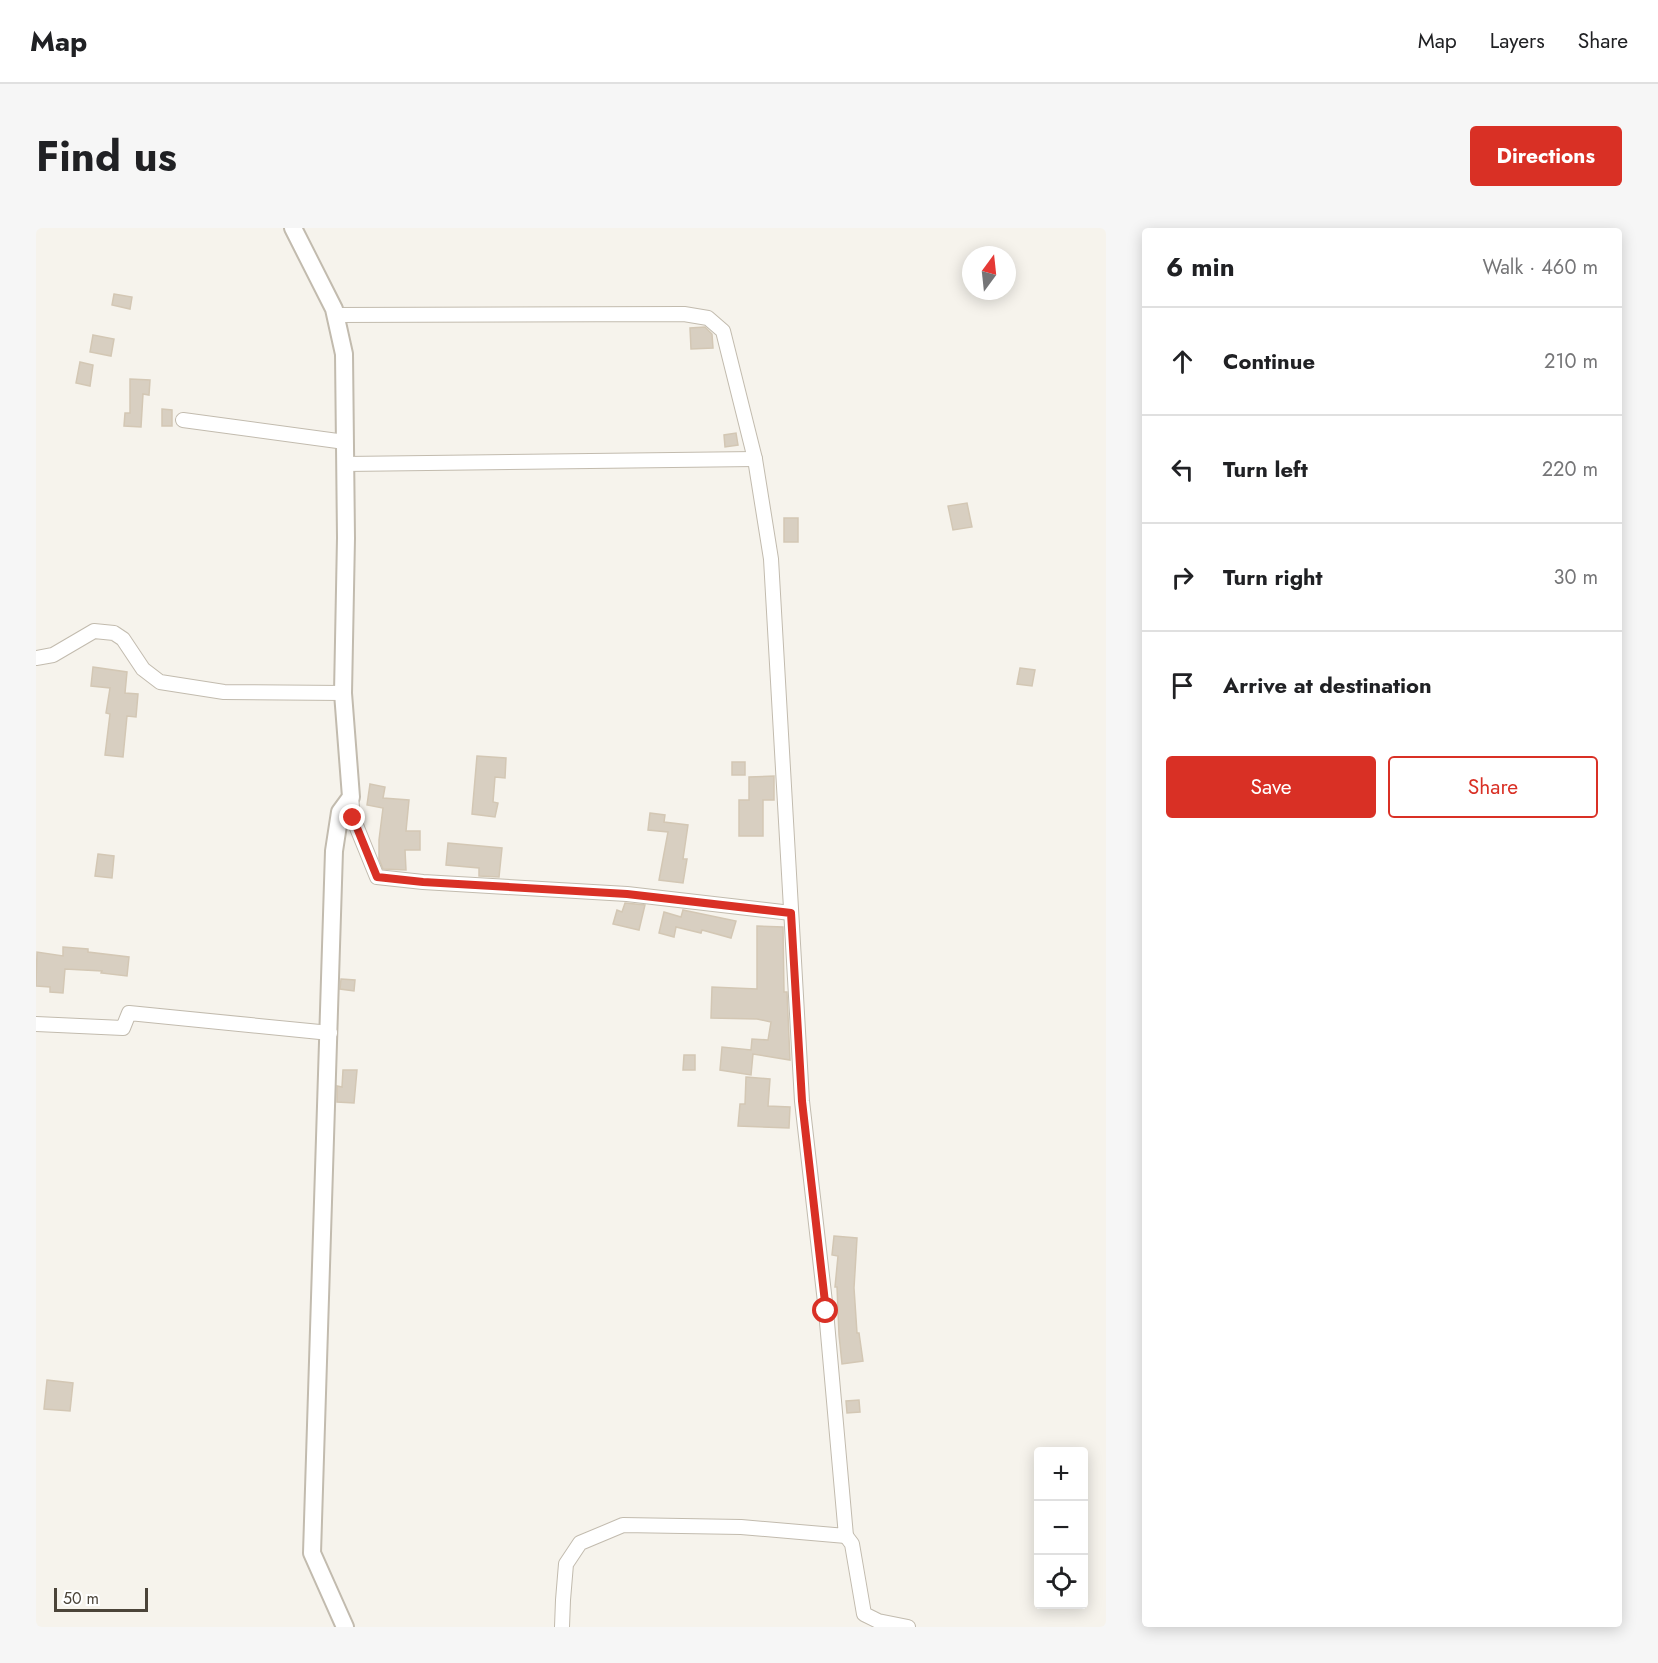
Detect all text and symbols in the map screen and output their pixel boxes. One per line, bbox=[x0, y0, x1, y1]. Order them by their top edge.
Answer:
text: Map bbox=[30, 21, 87, 62]
text: Map bbox=[1418, 26, 1457, 56]
text: Layers bbox=[1490, 26, 1545, 56]
text: Share bbox=[1578, 26, 1628, 56]
text: Find us bbox=[36, 126, 177, 187]
button: Directions bbox=[1470, 126, 1622, 186]
north arrow bbox=[962, 246, 1016, 300]
text: 6 min bbox=[1166, 248, 1235, 286]
text: Walk · 460 m bbox=[1482, 253, 1598, 282]
icon: ahead bbox=[1166, 345, 1199, 378]
text: Continue bbox=[1223, 345, 1315, 377]
text: 210 m bbox=[1544, 347, 1598, 376]
icon: left bbox=[1166, 453, 1199, 486]
text: Turn left bbox=[1223, 453, 1308, 485]
text: 220 m bbox=[1542, 455, 1598, 484]
icon: right bbox=[1166, 561, 1199, 594]
text: Turn right bbox=[1223, 561, 1323, 593]
text: 30 m bbox=[1553, 563, 1598, 592]
icon: arrive bbox=[1166, 669, 1199, 702]
text: Arrive at destination bbox=[1223, 669, 1432, 701]
button: Save bbox=[1166, 756, 1376, 818]
button: Share bbox=[1388, 756, 1598, 818]
route end bbox=[339, 804, 365, 830]
route start bbox=[812, 1297, 838, 1323]
map controls bbox=[1034, 1447, 1088, 1609]
button: + bbox=[1034, 1447, 1088, 1501]
button: − bbox=[1034, 1501, 1088, 1555]
button: locate bbox=[1034, 1555, 1088, 1609]
scale bar bbox=[54, 1585, 148, 1612]
text: 50 m bbox=[63, 1587, 99, 1610]

